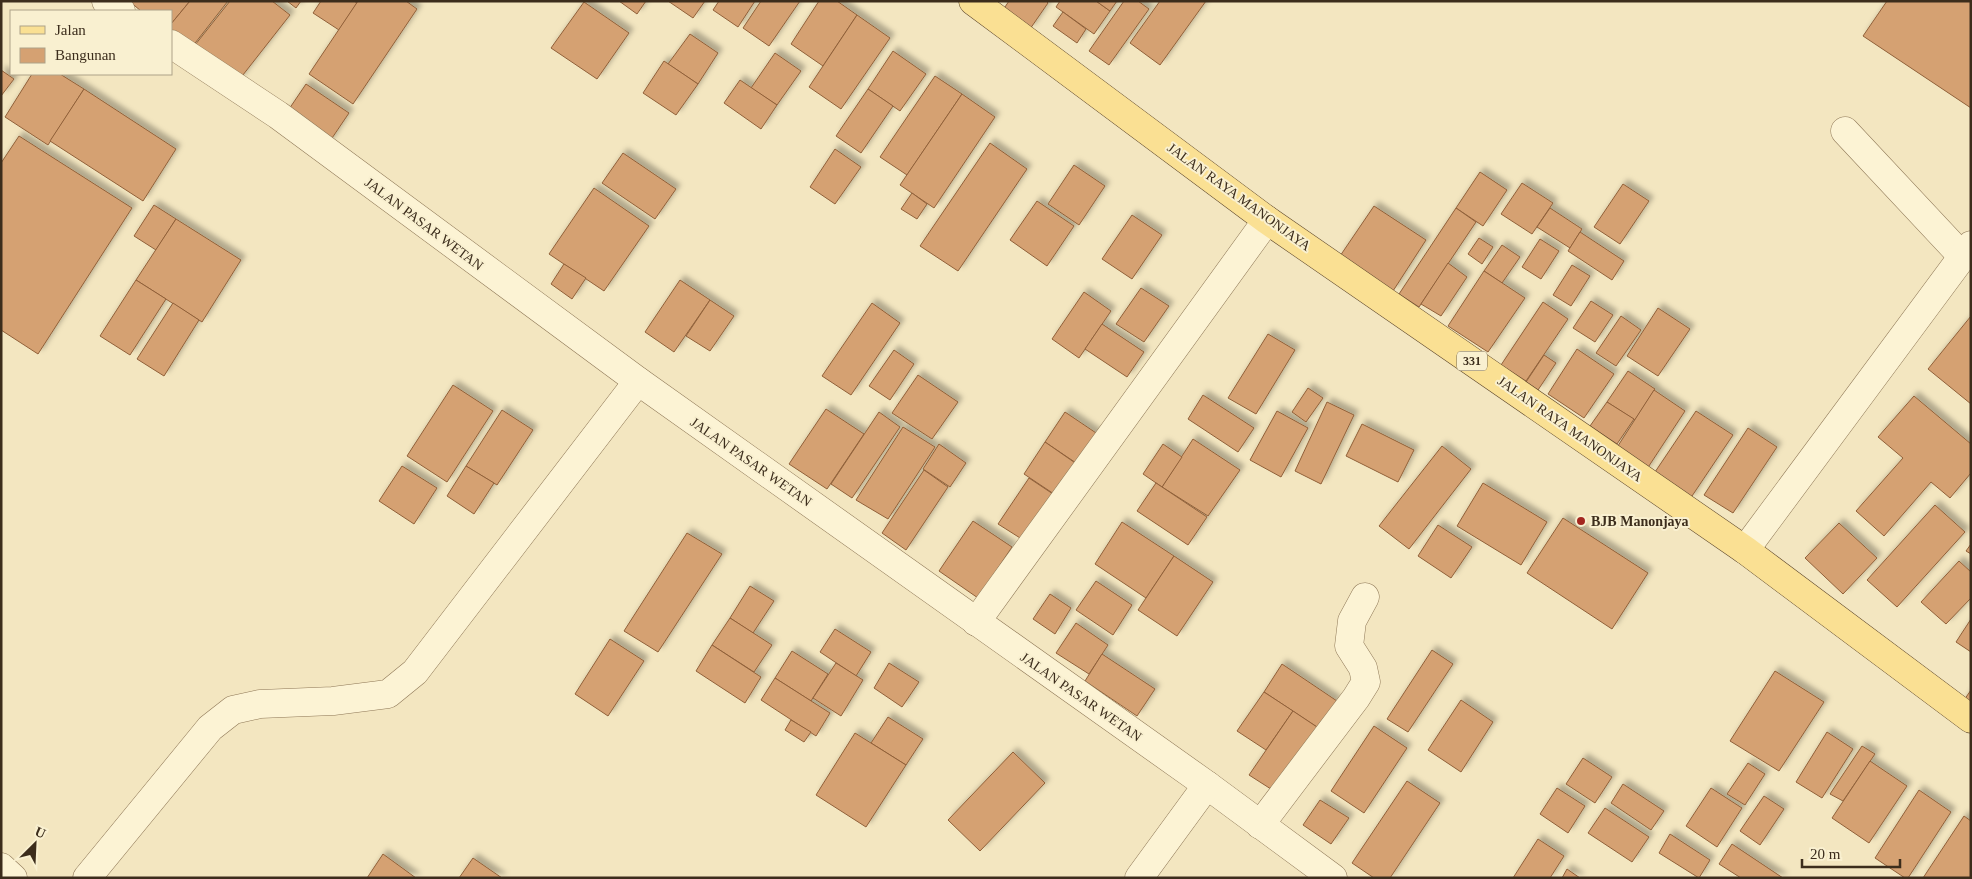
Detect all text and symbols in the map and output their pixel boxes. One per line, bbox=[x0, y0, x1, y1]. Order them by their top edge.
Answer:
legend bbox=[10, 10, 172, 75]
text: Jalan bbox=[55, 22, 86, 38]
text: Bangunan bbox=[55, 47, 116, 63]
street label: JALAN RAYA MANONJAYA bbox=[1165, 140, 1314, 254]
street label: JALAN PASAR WETAN bbox=[362, 175, 486, 273]
road number: 331 bbox=[1457, 352, 1487, 371]
street label: JALAN RAYA MANONJAYA bbox=[1495, 373, 1646, 485]
street label: JALAN PASAR WETAN bbox=[688, 414, 814, 510]
place label: BJB Manonjaya bbox=[1591, 514, 1689, 529]
marker: BJB Manonjaya bbox=[1575, 515, 1587, 527]
street label: JALAN PASAR WETAN bbox=[1018, 649, 1144, 745]
north arrow bbox=[10, 819, 60, 869]
text: U bbox=[32, 824, 48, 841]
scale bar bbox=[1802, 836, 1900, 868]
text: 20 m bbox=[1810, 846, 1841, 862]

